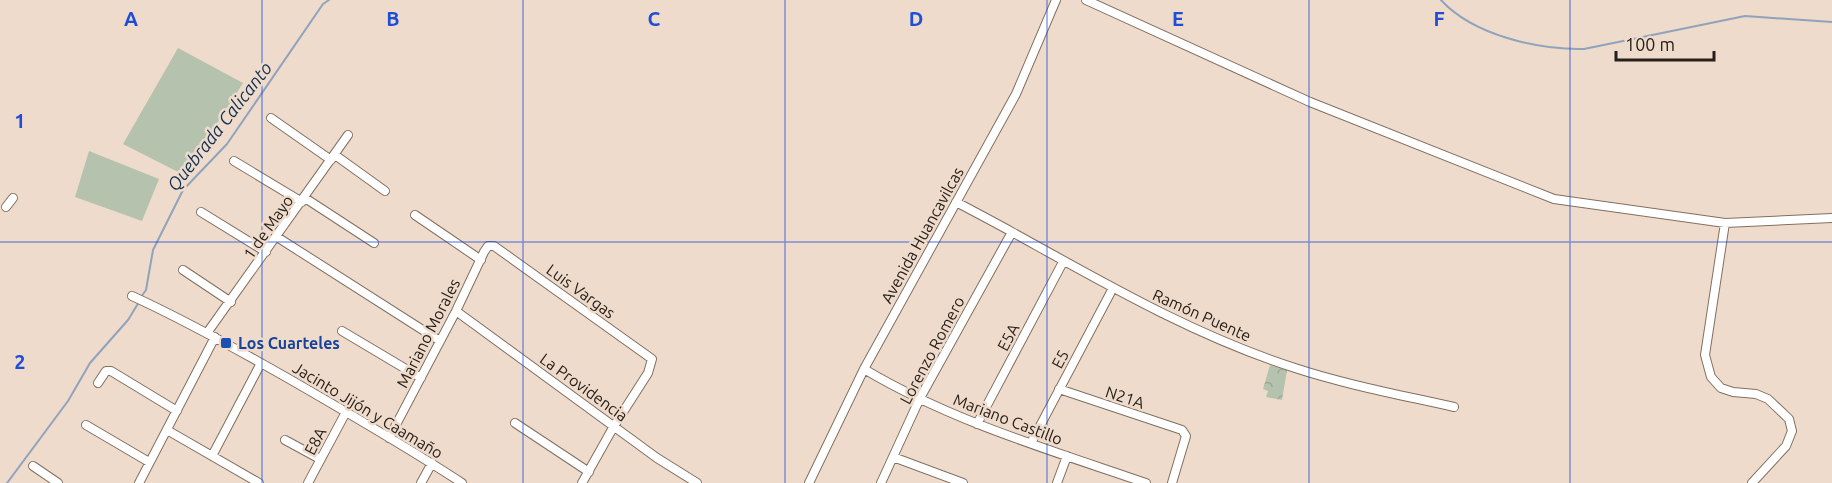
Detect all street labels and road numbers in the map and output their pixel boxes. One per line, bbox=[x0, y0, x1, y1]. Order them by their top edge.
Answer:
street label: Avenida Huancavilcas bbox=[877, 164, 967, 306]
street label: 1 de Mayo bbox=[239, 192, 297, 262]
street label: Luis Vargas bbox=[543, 260, 619, 322]
street label: Mariano Morales bbox=[393, 275, 463, 391]
street label: Ramón Puente bbox=[1150, 285, 1254, 345]
street label: Lorenzo Romero bbox=[896, 293, 968, 407]
street label: E5A bbox=[993, 320, 1023, 354]
street label: E5 bbox=[1048, 347, 1072, 371]
street label: La Providencia bbox=[537, 349, 631, 425]
street label: Jacinto Jijón y Caamaño bbox=[290, 358, 446, 462]
street label: N21A bbox=[1103, 382, 1147, 412]
street label: Mariano Castillo bbox=[951, 390, 1065, 448]
street label: E8A bbox=[300, 424, 330, 458]

